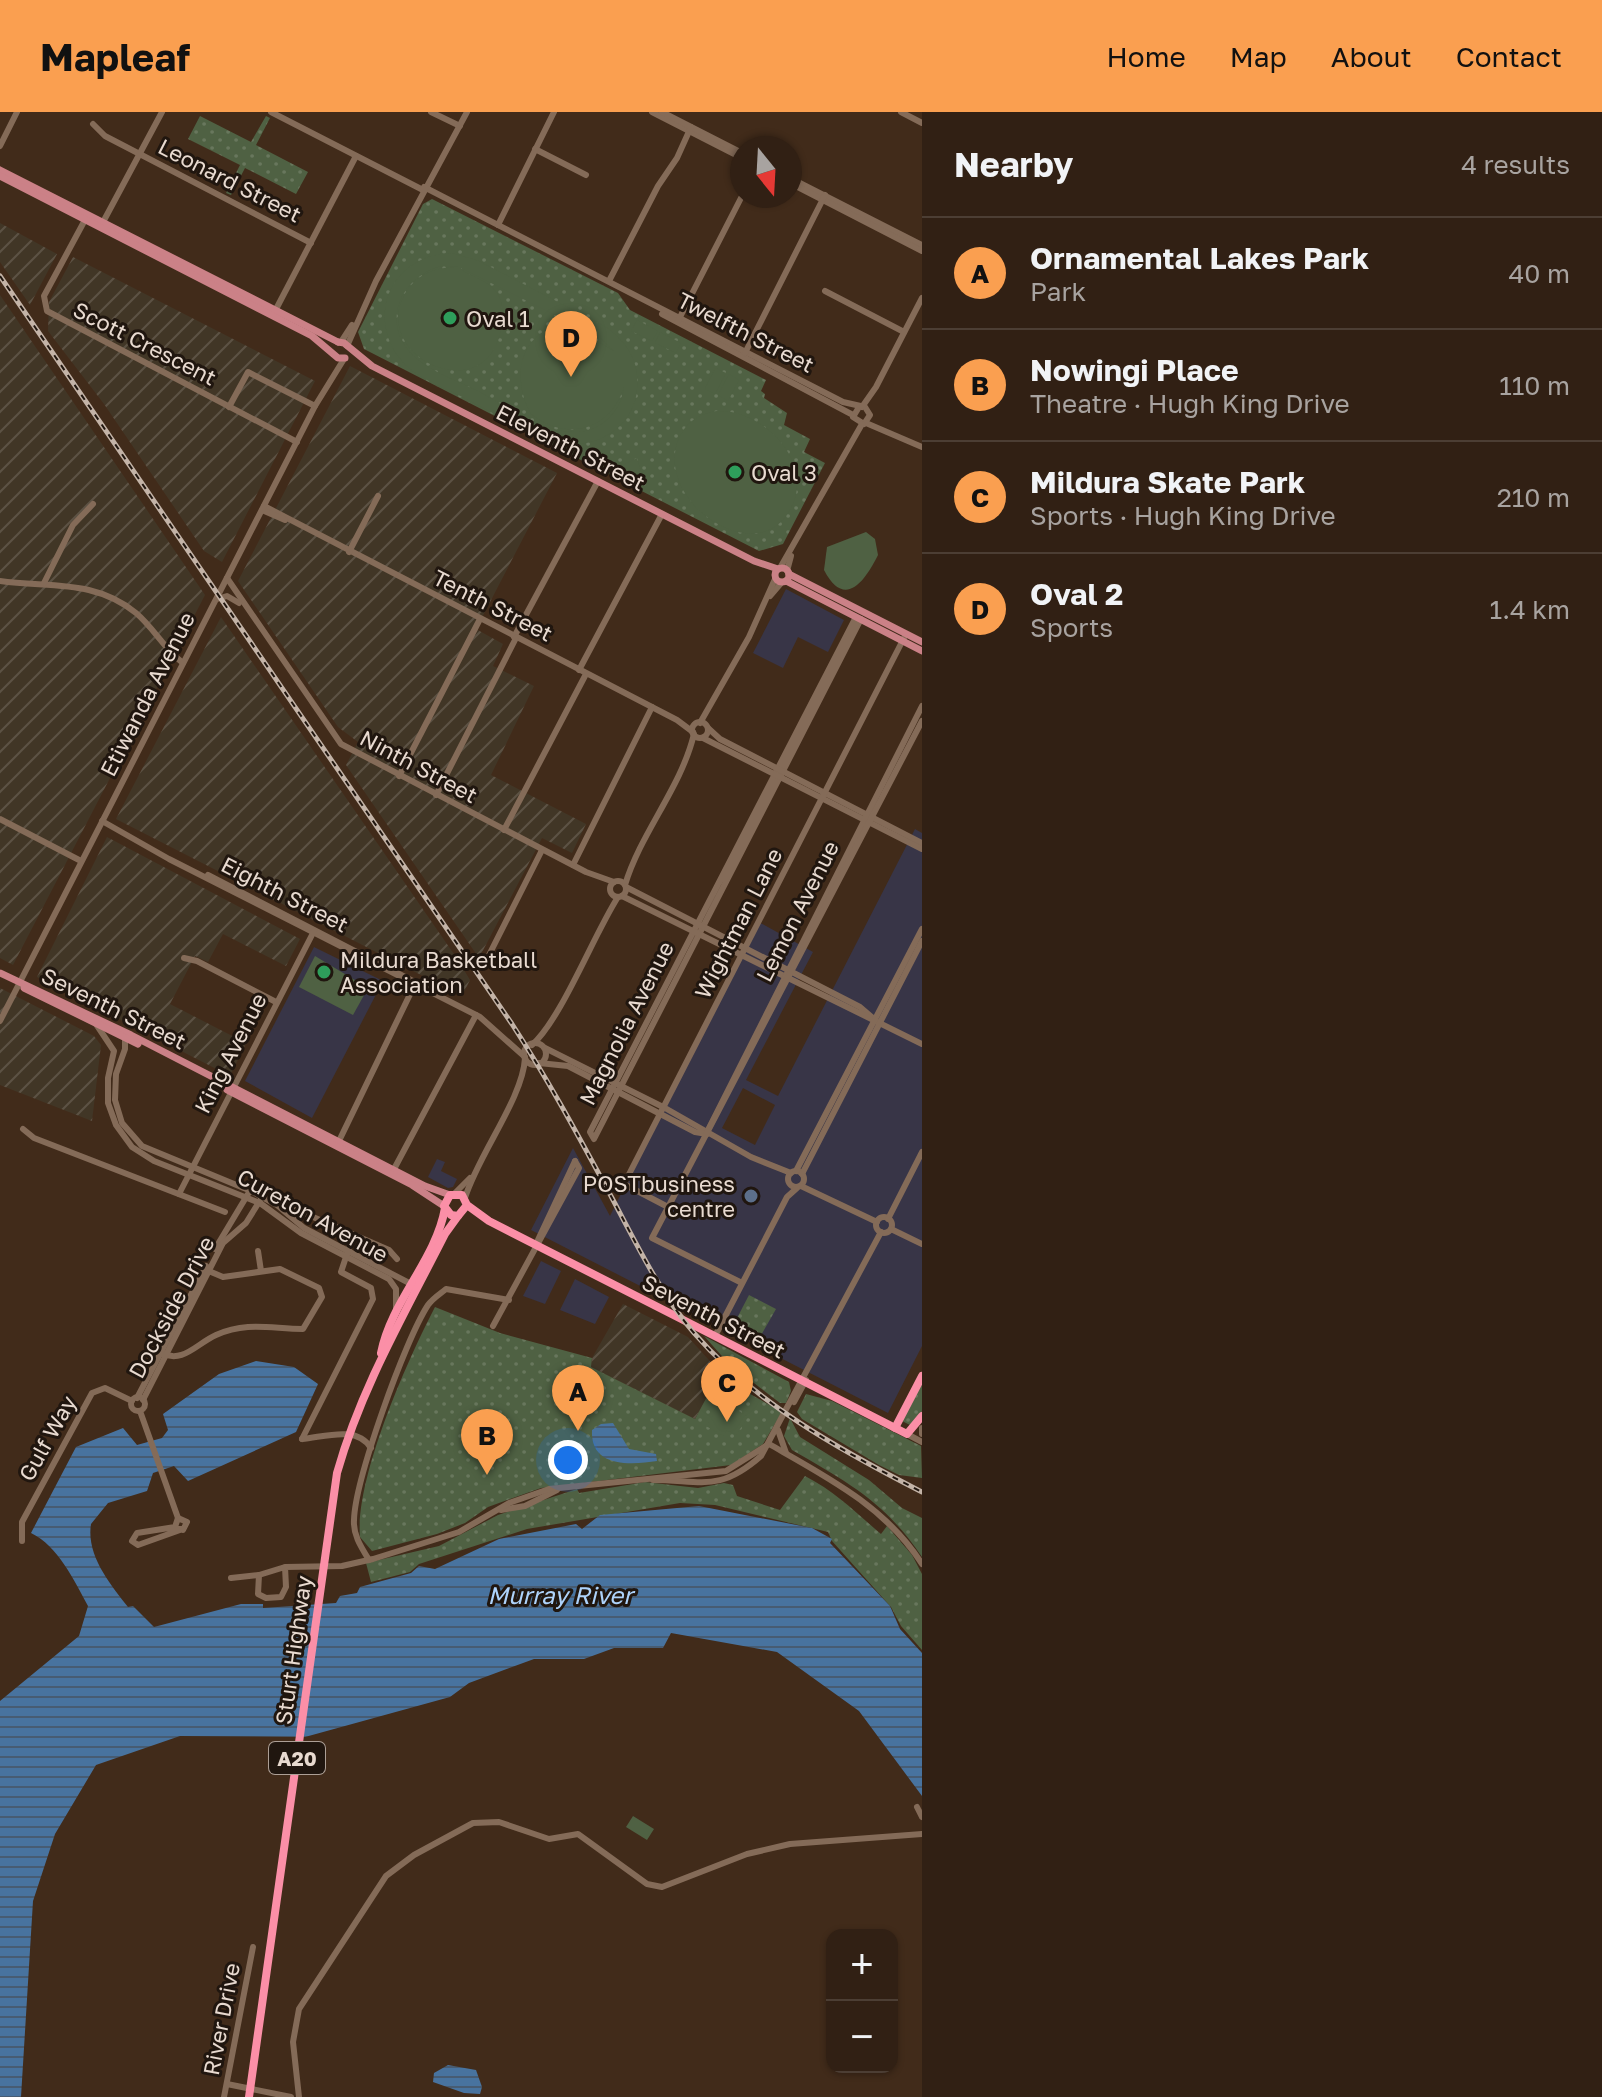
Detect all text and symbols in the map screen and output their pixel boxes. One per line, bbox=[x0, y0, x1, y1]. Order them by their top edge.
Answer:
text: Mapleaf bbox=[40, 34, 190, 79]
text: Home bbox=[1107, 40, 1186, 73]
text: Map bbox=[1230, 40, 1287, 73]
text: About bbox=[1331, 40, 1412, 73]
text: Contact bbox=[1456, 40, 1562, 73]
street label: Leonard Street bbox=[154, 132, 306, 228]
north arrow bbox=[730, 136, 802, 208]
text: Nearby bbox=[954, 144, 1074, 184]
text: 4 results bbox=[1461, 149, 1570, 180]
text: Ornamental Lakes Park bbox=[1030, 240, 1369, 276]
text: A bbox=[971, 258, 989, 289]
text: 40 m bbox=[1509, 258, 1570, 289]
text: Park bbox=[1030, 276, 1086, 307]
street label: Twelfth Street bbox=[673, 286, 819, 378]
street label: Scott Crescent bbox=[69, 295, 221, 391]
place label: Oval 1 bbox=[466, 305, 530, 332]
marker: Oval 1 bbox=[441, 309, 459, 327]
pin: D bbox=[545, 311, 597, 377]
text: Nowingi Place bbox=[1030, 352, 1239, 388]
text: B bbox=[971, 370, 989, 401]
text: 110 m bbox=[1499, 370, 1570, 401]
text: Theatre · Hugh King Drive bbox=[1030, 388, 1350, 419]
street label: Eleventh Street bbox=[492, 398, 650, 496]
place label: Oval 3 bbox=[751, 459, 817, 486]
marker: Oval 3 bbox=[726, 463, 744, 481]
text: Mildura Skate Park bbox=[1030, 464, 1305, 500]
text: C bbox=[971, 482, 989, 513]
text: 210 m bbox=[1497, 482, 1570, 513]
text: Sports · Hugh King Drive bbox=[1030, 500, 1336, 531]
street label: Tenth Street bbox=[429, 563, 557, 647]
text: Oval 2 bbox=[1030, 576, 1123, 612]
text: D bbox=[971, 594, 989, 625]
text: 1.4 km bbox=[1490, 594, 1570, 625]
street label: Etiwanda Avenue bbox=[94, 607, 200, 781]
text: Sports bbox=[1030, 612, 1113, 643]
street label: Ninth Street bbox=[356, 724, 482, 808]
street label: Lemon Avenue bbox=[750, 836, 844, 986]
street label: Wightman Lane bbox=[688, 843, 788, 1003]
street label: Eighth Street bbox=[217, 850, 353, 938]
street label: Magnolia Avenue bbox=[573, 937, 679, 1109]
place label: Mildura Basketball Association bbox=[340, 946, 537, 998]
street label: Seventh Street bbox=[37, 961, 191, 1055]
marker: Mildura Basketball Association bbox=[315, 963, 333, 981]
street label: King Avenue bbox=[188, 988, 272, 1118]
street label: Cureton Avenue bbox=[233, 1162, 393, 1268]
place label: POSTbusiness centre bbox=[583, 1170, 735, 1222]
marker: POSTbusiness centre bbox=[742, 1187, 760, 1205]
street label: Dockside Drive bbox=[122, 1231, 220, 1383]
street label: Seventh Street bbox=[638, 1268, 790, 1364]
pin: C bbox=[701, 1356, 753, 1422]
pin: A bbox=[552, 1365, 604, 1431]
street label: Gulf Way bbox=[13, 1391, 81, 1485]
pin: B bbox=[461, 1409, 513, 1475]
your location bbox=[548, 1440, 588, 1480]
street label: Sturt Highway bbox=[269, 1574, 317, 1726]
water label: Murray River bbox=[487, 1580, 636, 1610]
road number: A20 bbox=[269, 1742, 325, 1774]
map controls bbox=[826, 1929, 898, 2073]
button: + bbox=[826, 1929, 898, 2001]
street label: River Drive bbox=[197, 1960, 245, 2078]
button: − bbox=[826, 2001, 898, 2073]

